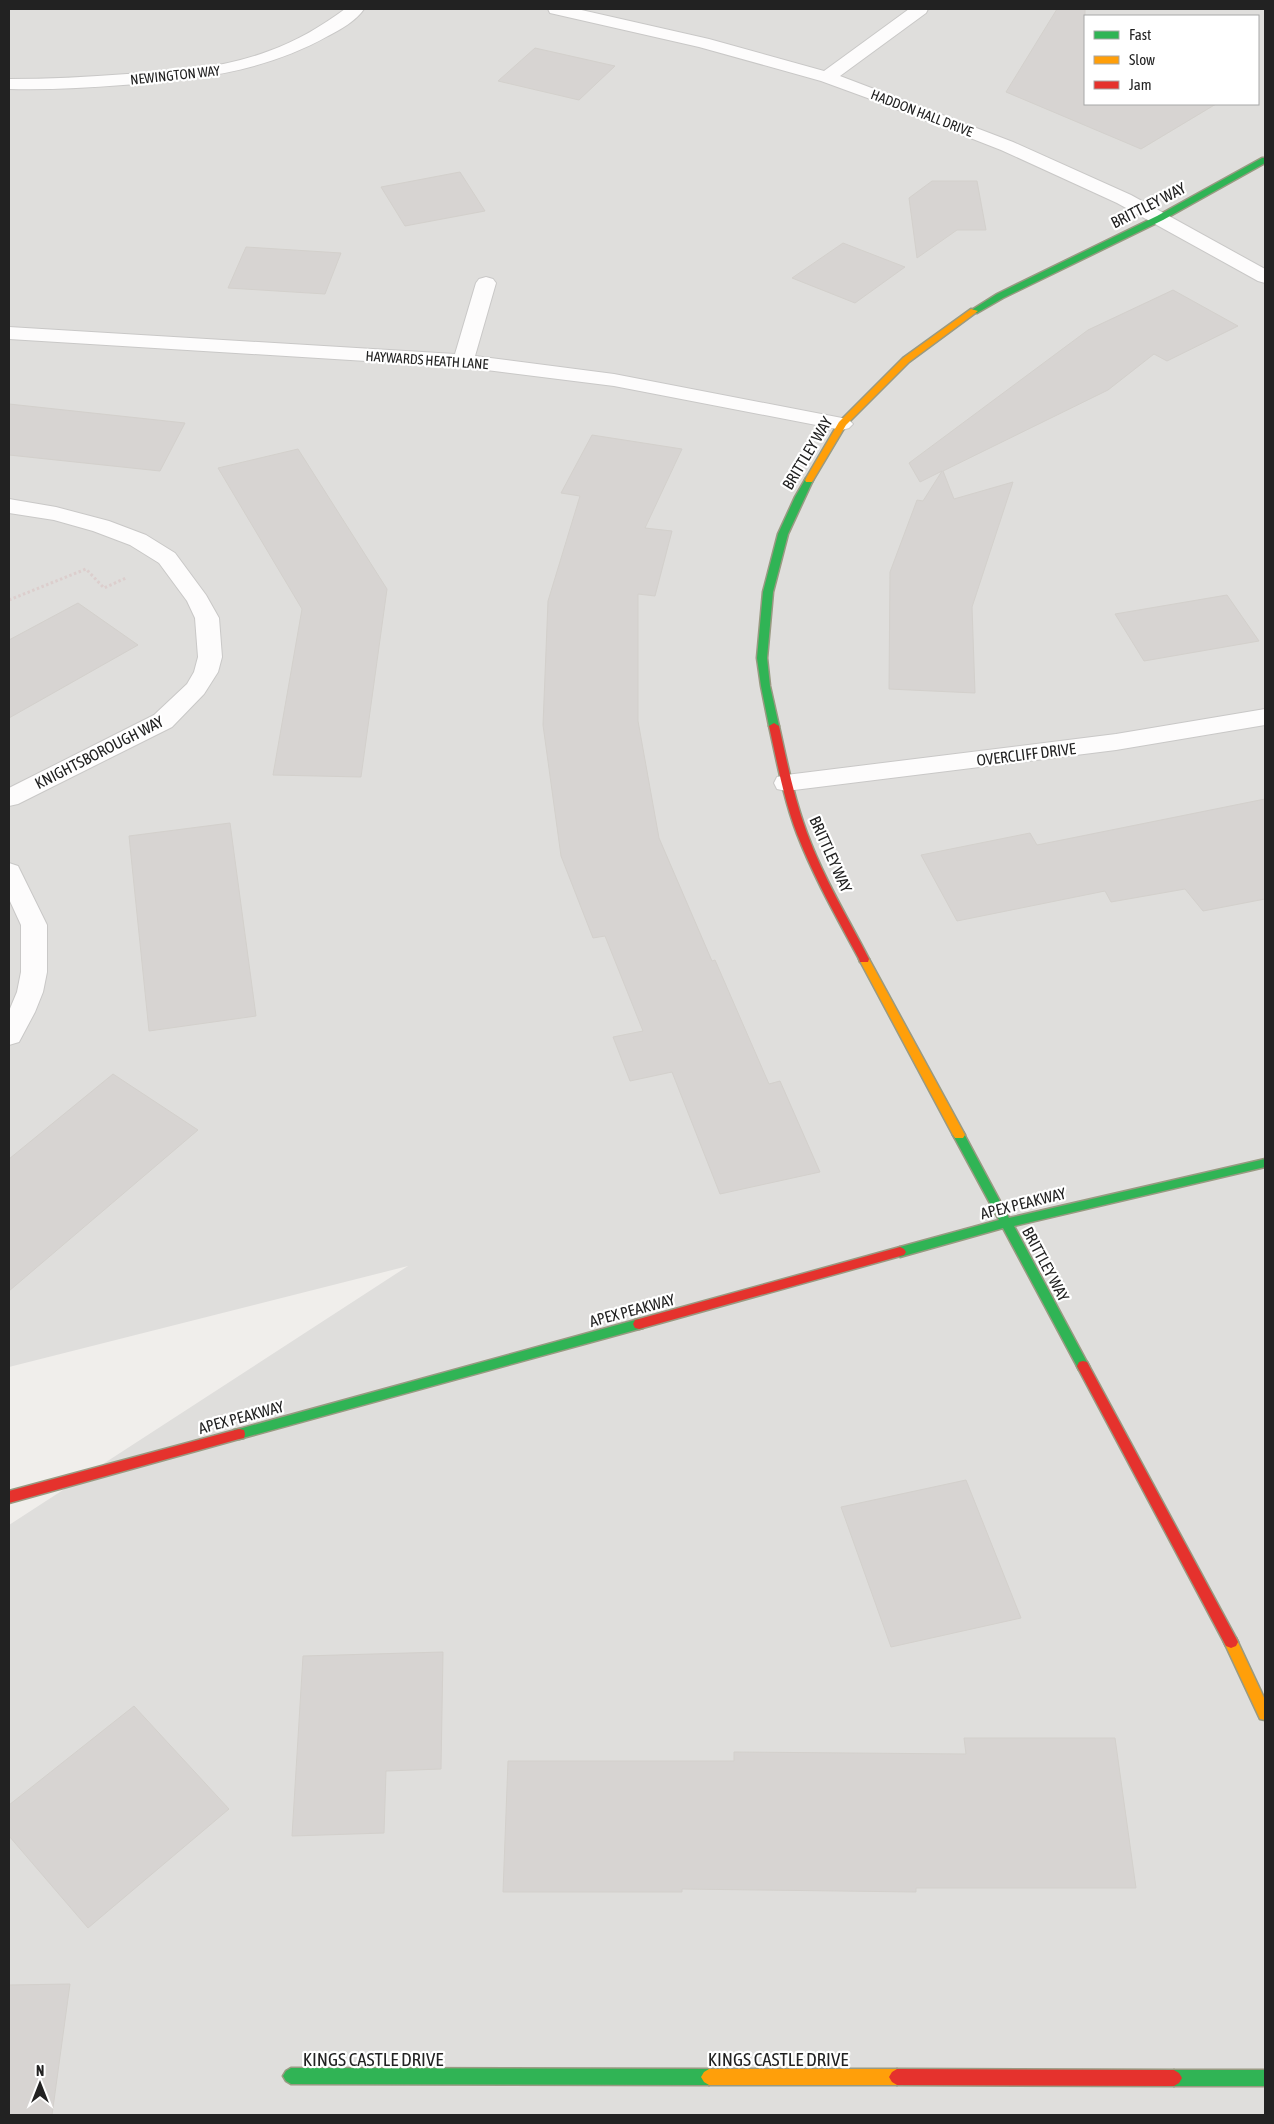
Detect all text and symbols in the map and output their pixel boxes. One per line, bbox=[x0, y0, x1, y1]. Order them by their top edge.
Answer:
legend bbox=[1084, 15, 1259, 105]
text: Fast bbox=[1129, 26, 1151, 43]
text: Slow bbox=[1129, 51, 1155, 68]
street label: NEWINGTON WAY bbox=[129, 62, 221, 88]
text: Jam bbox=[1129, 76, 1152, 93]
street label: HADDON HALL DRIVE bbox=[869, 86, 975, 140]
street label: BRITTLEY WAY bbox=[1108, 178, 1189, 232]
street label: HAYWARDS HEATH LANE bbox=[365, 348, 489, 372]
street label: BRITTLEY WAY bbox=[778, 413, 836, 493]
street label: KNIGHTSBOROUGH WAY bbox=[32, 711, 167, 792]
street label: OVERCLIFF DRIVE bbox=[975, 739, 1077, 769]
street label: BRITTLEY WAY bbox=[806, 813, 856, 896]
street label: APEX PEAKWAY bbox=[978, 1183, 1069, 1222]
street label: BRITTLEY WAY bbox=[1019, 1224, 1073, 1305]
street label: APEX PEAKWAY bbox=[587, 1290, 678, 1330]
street label: APEX PEAKWAY bbox=[196, 1397, 287, 1437]
street label: KINGS CASTLE DRIVE bbox=[303, 2048, 443, 2070]
street label: KINGS CASTLE DRIVE bbox=[708, 2048, 848, 2070]
north arrow bbox=[15, 2059, 65, 2109]
text: N bbox=[36, 2063, 44, 2079]

